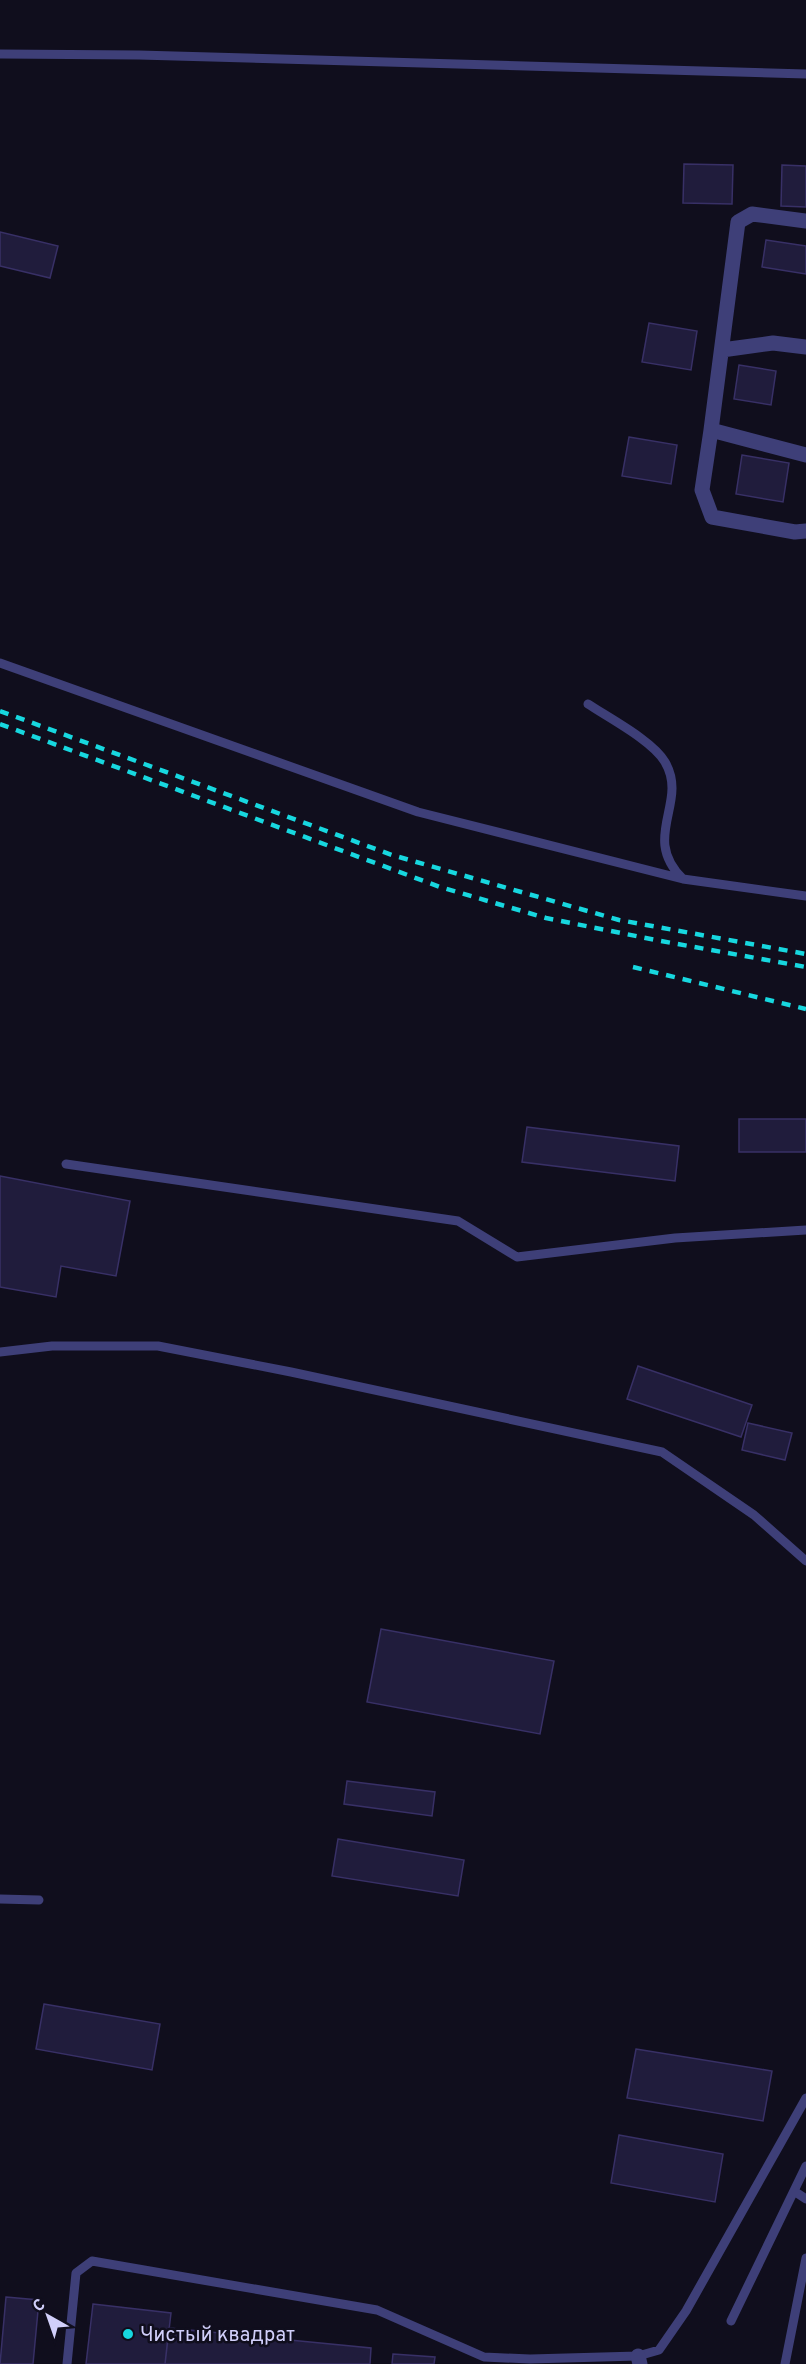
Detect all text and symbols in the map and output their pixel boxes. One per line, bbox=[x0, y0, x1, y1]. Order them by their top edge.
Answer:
north arrow bbox=[18, 2286, 78, 2346]
text: С bbox=[29, 2295, 50, 2317]
place label: Чистый квадрат bbox=[140, 2323, 295, 2349]
marker: Чистый квадрат bbox=[121, 2327, 135, 2341]

